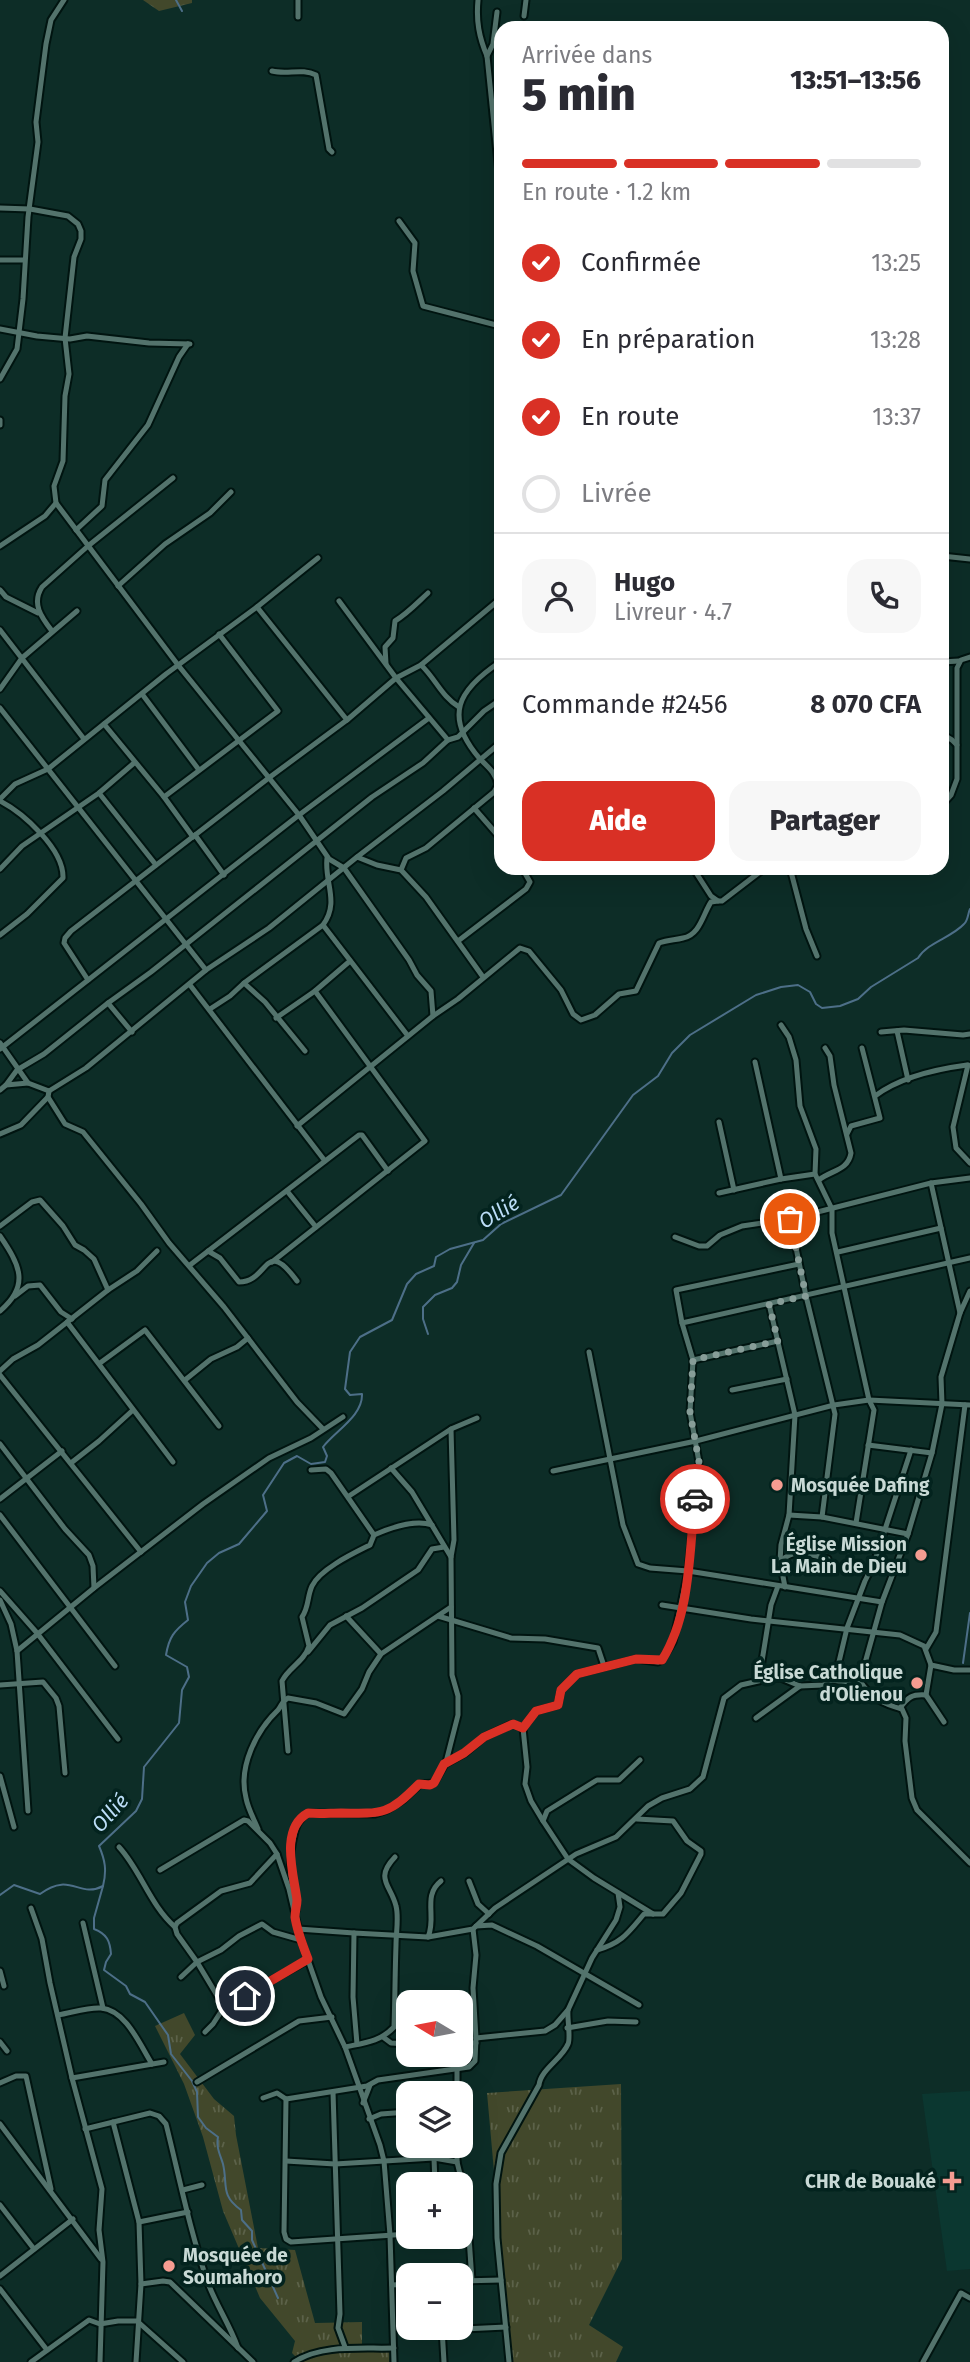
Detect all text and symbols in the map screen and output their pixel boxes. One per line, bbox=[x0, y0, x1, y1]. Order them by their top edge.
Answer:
text: Arrivée dans bbox=[522, 41, 652, 69]
text: 13:51–13:56 bbox=[790, 65, 921, 96]
text: 5 min bbox=[522, 67, 636, 122]
text: En route · 1.2 km bbox=[522, 178, 691, 206]
icon: check bbox=[522, 244, 560, 282]
text: Confirmée bbox=[581, 247, 701, 278]
text: 13:25 bbox=[871, 249, 921, 277]
icon: check bbox=[522, 321, 560, 359]
text: En préparation bbox=[581, 324, 755, 355]
text: 13:28 bbox=[870, 326, 921, 354]
icon: check bbox=[522, 398, 560, 436]
text: En route bbox=[581, 401, 680, 432]
text: 13:37 bbox=[872, 403, 921, 431]
text: Livrée bbox=[581, 478, 652, 509]
button: person bbox=[522, 559, 596, 633]
button: phone bbox=[847, 559, 921, 633]
text: Hugo bbox=[614, 567, 675, 598]
text: Livreur · 4.7 bbox=[614, 598, 732, 626]
text: Commande #2456 bbox=[522, 689, 728, 720]
text: 8 070 CFA bbox=[810, 689, 921, 720]
button: Aide bbox=[522, 781, 715, 861]
button: Partager bbox=[729, 781, 921, 861]
pin bbox=[760, 1189, 820, 1249]
water label: Ollié bbox=[474, 1190, 524, 1234]
icon: bag bbox=[771, 1200, 809, 1238]
courier bbox=[660, 1464, 730, 1534]
place label: Mosquée Dafing bbox=[791, 1474, 930, 1497]
marker: Mosquée Dafing bbox=[769, 1477, 785, 1493]
icon: car bbox=[676, 1480, 714, 1518]
place label: Église Mission La Main de Dieu bbox=[771, 1531, 907, 1578]
marker: Église Mission La Main de Dieu bbox=[913, 1547, 929, 1563]
place label: Église Catholique d'Olienou bbox=[753, 1659, 903, 1706]
marker: Église Catholique d'Olienou bbox=[909, 1675, 925, 1691]
water label: Ollié bbox=[86, 1788, 134, 1838]
pin bbox=[215, 1966, 275, 2026]
icon: home bbox=[226, 1977, 264, 2015]
north arrow bbox=[396, 1990, 472, 2067]
map controls bbox=[396, 1990, 473, 2340]
button: layers bbox=[396, 2081, 473, 2158]
place label: CHR de Bouaké bbox=[805, 2170, 936, 2193]
marker: CHR de Bouaké bbox=[942, 2171, 962, 2191]
button: + bbox=[396, 2172, 473, 2249]
place label: Mosquée de Soumahoro bbox=[183, 2244, 288, 2289]
marker: Mosquée de Soumahoro bbox=[161, 2258, 177, 2274]
button: − bbox=[396, 2263, 473, 2340]

